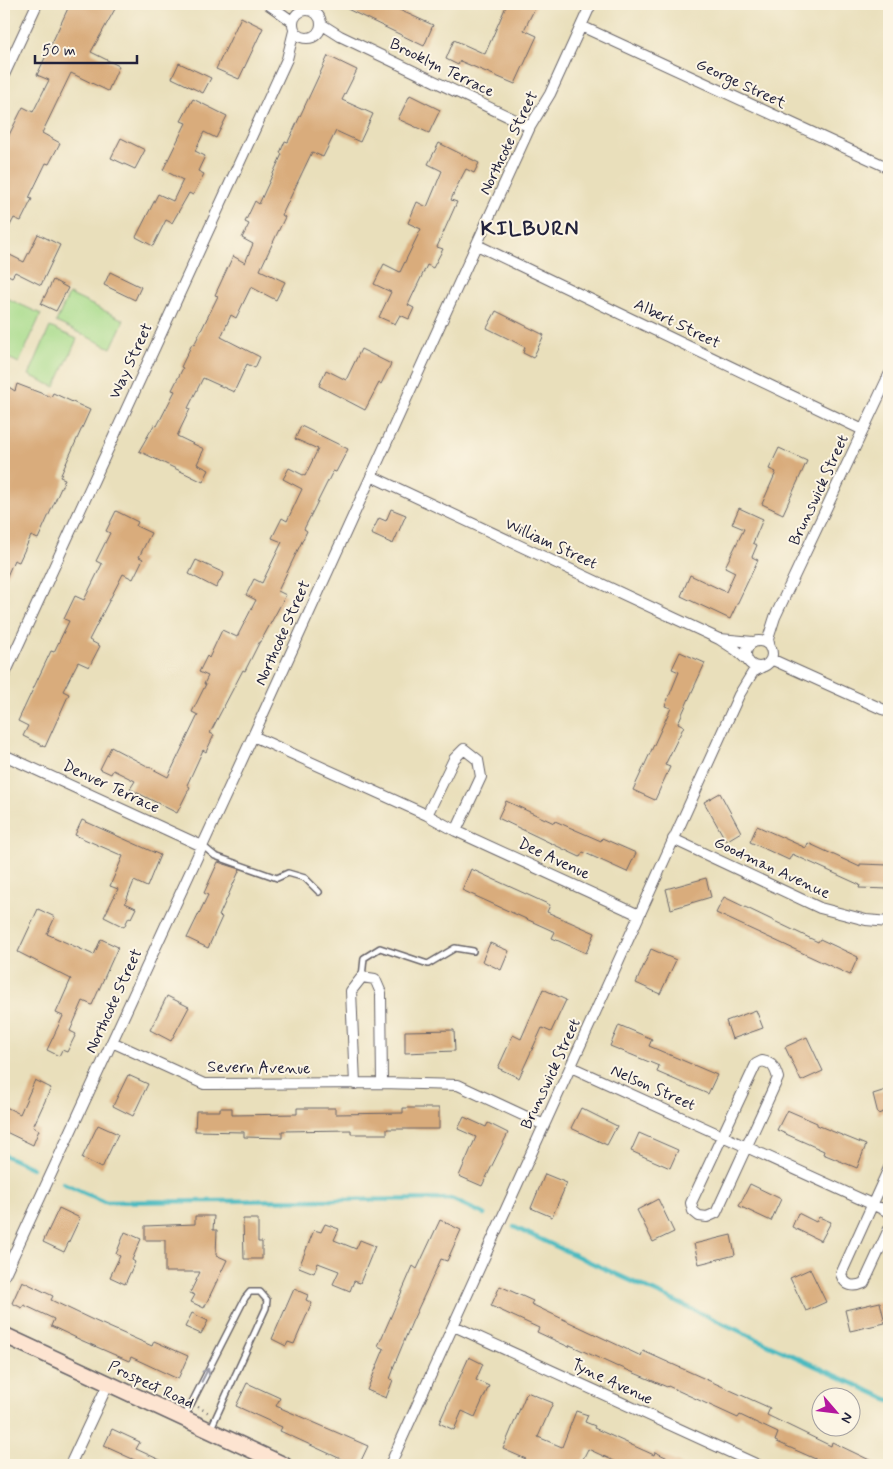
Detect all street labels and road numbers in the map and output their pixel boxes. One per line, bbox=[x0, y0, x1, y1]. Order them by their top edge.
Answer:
street label: Brooklyn Terrace bbox=[386, 34, 498, 103]
street label: George Street bbox=[692, 54, 790, 115]
street label: Northcote Street bbox=[475, 87, 543, 198]
street label: Albert Street bbox=[630, 294, 724, 354]
street label: Way Street bbox=[104, 319, 158, 403]
street label: Brunswick Street bbox=[784, 431, 854, 549]
street label: William Street bbox=[501, 513, 601, 575]
street label: Northcote Street bbox=[250, 577, 316, 689]
street label: Denver Terrace bbox=[59, 755, 163, 819]
street label: Goodman Avenue bbox=[711, 832, 834, 904]
street label: Dee Avenue bbox=[515, 833, 594, 885]
street label: Northcote Street bbox=[81, 945, 148, 1057]
street label: Brunswick Street bbox=[516, 1015, 586, 1133]
street label: Severn Avenue bbox=[207, 1057, 311, 1079]
street label: Nelson Street bbox=[607, 1060, 699, 1116]
street label: Tyne Avenue bbox=[568, 1354, 656, 1410]
street label: Prospect Road bbox=[105, 1356, 197, 1414]

